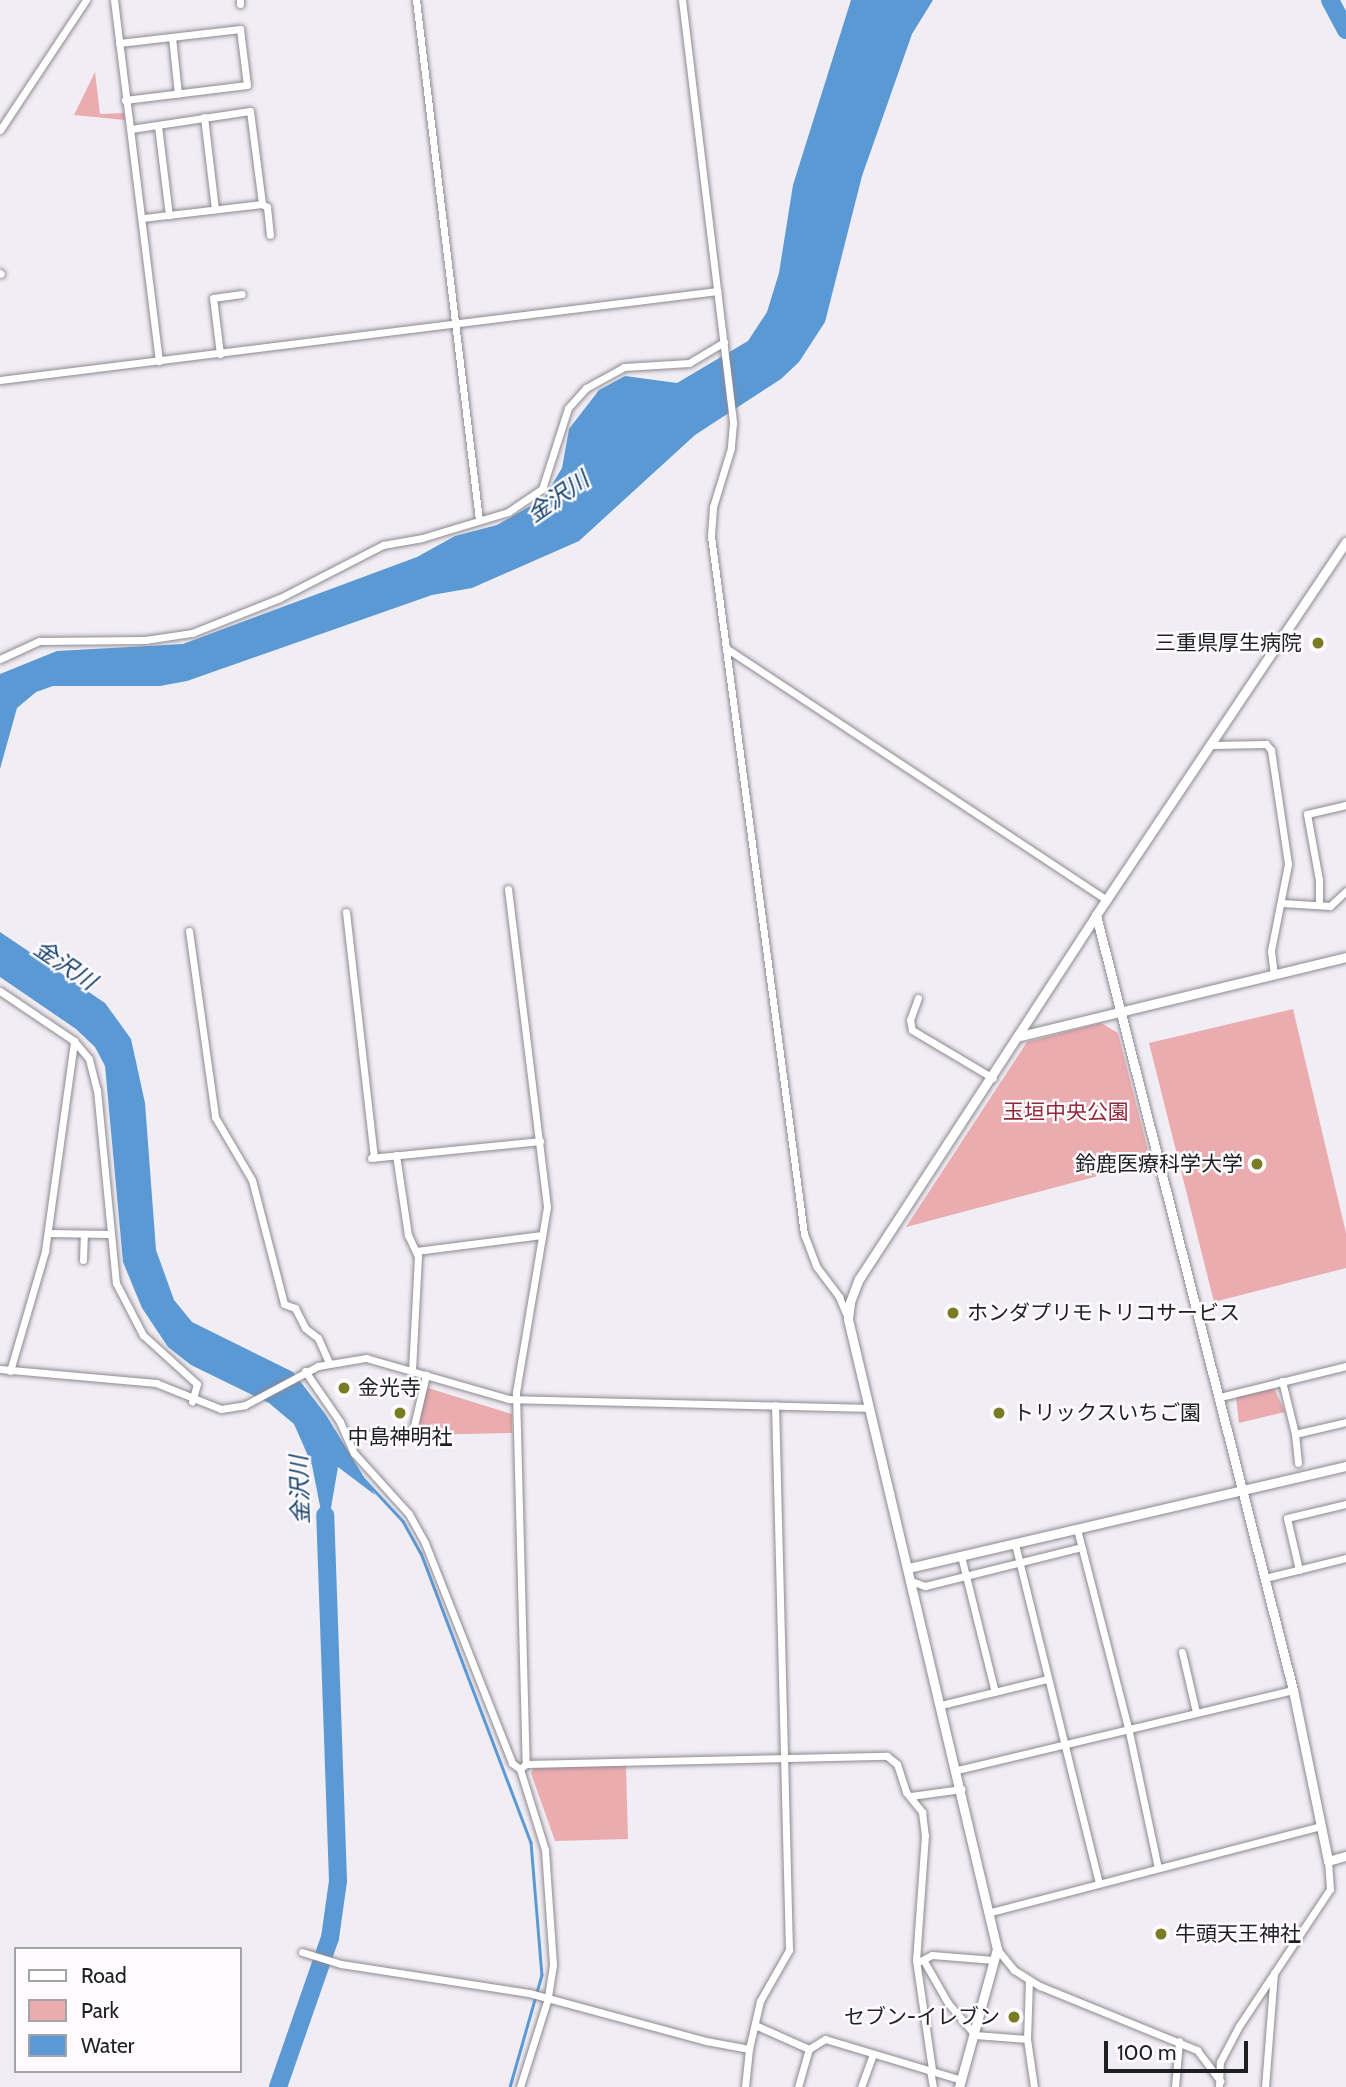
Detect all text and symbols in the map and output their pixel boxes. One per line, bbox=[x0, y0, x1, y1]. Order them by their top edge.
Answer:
water label: 金沢川 bbox=[522, 466, 594, 528]
place label: 三重県厚生病院 bbox=[1155, 630, 1302, 656]
marker: 三重県厚生病院 bbox=[1308, 633, 1328, 653]
water label: 金沢川 bbox=[29, 934, 101, 996]
park label: 玉垣中央公園 bbox=[1003, 1099, 1129, 1125]
place label: 鈴鹿医療科学大学 bbox=[1075, 1151, 1243, 1177]
marker: 鈴鹿医療科学大学 bbox=[1249, 1156, 1265, 1172]
place label: ホンダプリモトリコサービス bbox=[967, 1300, 1240, 1326]
marker: ホンダプリモトリコサービス bbox=[945, 1305, 961, 1321]
place label: 金光寺 bbox=[358, 1375, 421, 1401]
marker: 金光寺 bbox=[336, 1380, 352, 1396]
place label: トリックスいちご園 bbox=[1013, 1400, 1202, 1426]
marker: 中島神明社 bbox=[392, 1405, 408, 1421]
marker: トリックスいちご園 bbox=[991, 1405, 1007, 1421]
place label: 中島神明社 bbox=[348, 1424, 452, 1450]
water label: 金沢川 bbox=[285, 1455, 315, 1525]
place label: 牛頭天王神社 bbox=[1175, 1921, 1301, 1947]
marker: 牛頭天王神社 bbox=[1153, 1926, 1169, 1942]
legend bbox=[14, 1947, 242, 2073]
text: Road bbox=[81, 1963, 127, 1988]
text: Park bbox=[81, 1998, 119, 2023]
place label: セブン-イレブン bbox=[844, 2004, 1000, 2030]
marker: セブン-イレブン bbox=[1006, 2009, 1022, 2025]
scale bar bbox=[1108, 2028, 1252, 2072]
text: Water bbox=[81, 2033, 134, 2058]
text: 100 m bbox=[1117, 2040, 1176, 2065]

